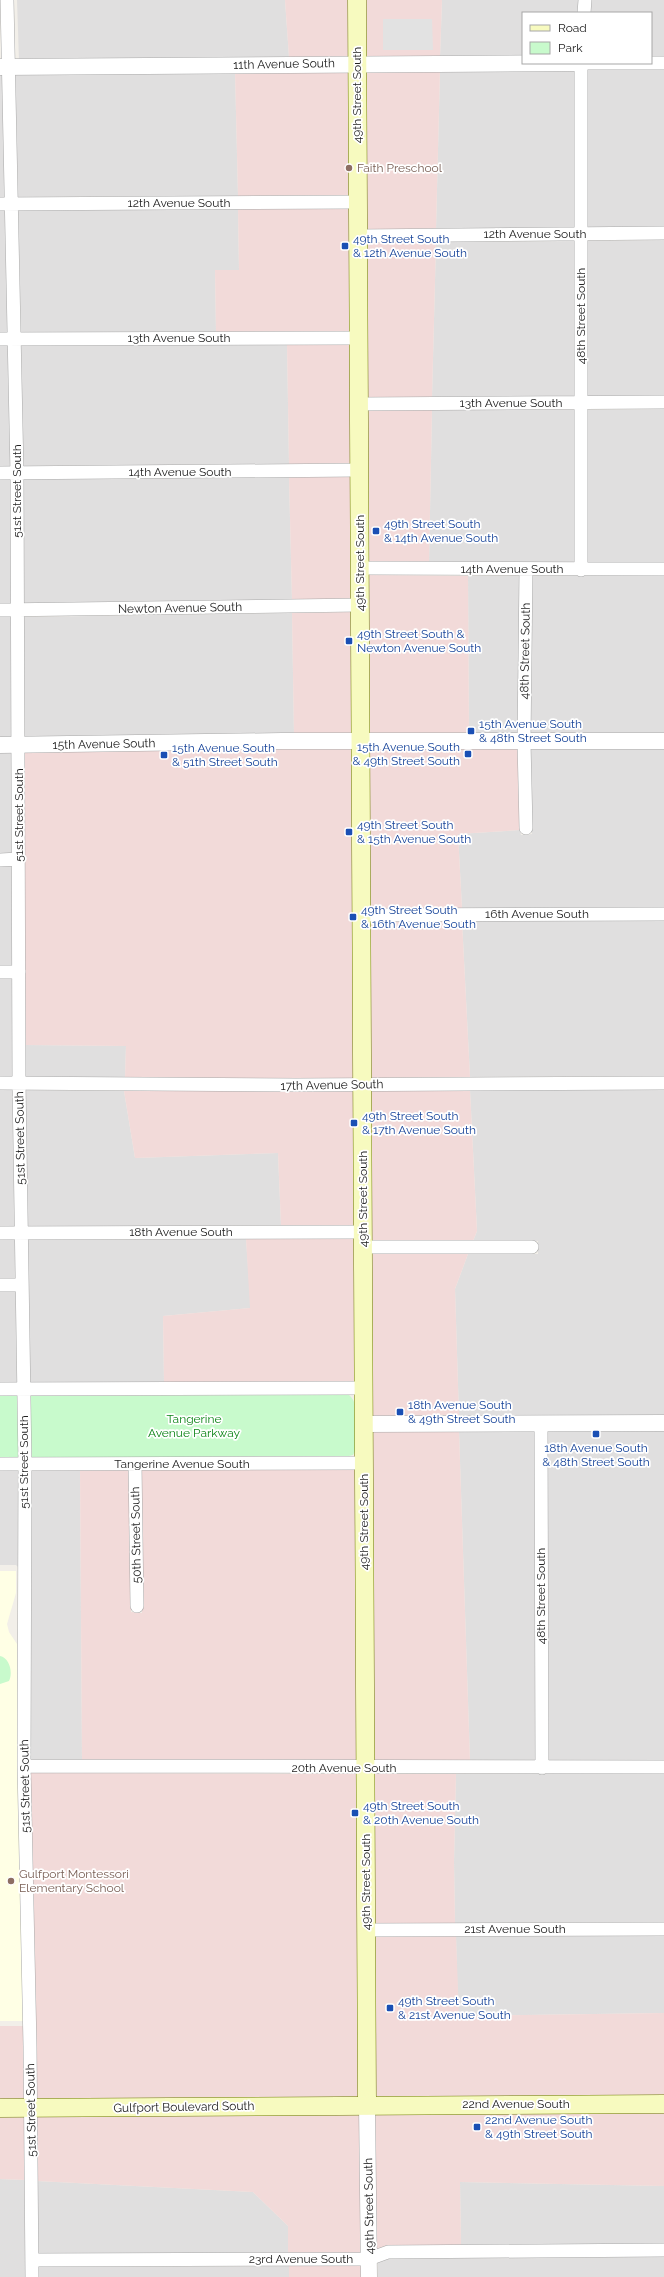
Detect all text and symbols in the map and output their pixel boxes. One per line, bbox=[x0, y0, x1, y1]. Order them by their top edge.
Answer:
legend bbox=[522, 12, 652, 64]
text: Road bbox=[558, 21, 587, 35]
text: Park bbox=[558, 41, 583, 55]
street label: 49th Street South bbox=[350, 47, 364, 143]
street label: 11th Avenue South bbox=[233, 56, 335, 72]
place label: Faith Preschool bbox=[357, 161, 443, 175]
marker: Faith Preschool bbox=[344, 163, 354, 173]
street label: 12th Avenue South bbox=[128, 196, 230, 210]
street label: 12th Avenue South bbox=[484, 227, 586, 241]
place label: 49th Street South & 12th Avenue South bbox=[353, 232, 467, 260]
marker: 49th Street South & 12th Avenue South bbox=[340, 241, 350, 251]
street label: 48th Street South bbox=[574, 268, 588, 364]
street label: 13th Avenue South bbox=[128, 331, 231, 345]
street label: 13th Avenue South bbox=[460, 396, 563, 410]
street label: 51st Street South bbox=[10, 444, 24, 538]
street label: 14th Avenue South bbox=[128, 465, 232, 479]
street label: 49th Street South bbox=[353, 515, 367, 611]
place label: 49th Street South & 14th Avenue South bbox=[384, 517, 498, 545]
marker: 49th Street South & 14th Avenue South bbox=[371, 526, 381, 536]
street label: 14th Avenue South bbox=[460, 562, 564, 576]
street label: Newton Avenue South bbox=[118, 600, 242, 616]
street label: 48th Street South bbox=[517, 603, 533, 699]
place label: 49th Street South & Newton Avenue South bbox=[357, 627, 481, 655]
marker: 49th Street South & Newton Avenue South bbox=[344, 636, 354, 646]
place label: 15th Avenue South & 48th Street South bbox=[479, 717, 587, 745]
marker: 15th Avenue South & 48th Street South bbox=[466, 726, 476, 736]
street label: 15th Avenue South bbox=[52, 736, 156, 752]
place label: 15th Avenue South & 49th Street South bbox=[352, 740, 460, 768]
place label: 15th Avenue South & 51th Street South bbox=[172, 741, 278, 769]
marker: 15th Avenue South & 49th Street South bbox=[463, 749, 473, 759]
marker: 15th Avenue South & 51th Street South bbox=[159, 750, 169, 760]
street label: 51st Street South bbox=[12, 768, 26, 862]
place label: 49th Street South & 15th Avenue South bbox=[357, 818, 471, 846]
marker: 49th Street South & 15th Avenue South bbox=[344, 827, 354, 837]
place label: 49th Street South & 16th Avenue South bbox=[361, 903, 476, 931]
street label: 16th Avenue South bbox=[485, 907, 589, 921]
marker: 49th Street South & 16th Avenue South bbox=[348, 912, 358, 922]
street label: 17th Avenue South bbox=[280, 1077, 384, 1093]
street label: 51st Street South bbox=[12, 1091, 28, 1185]
place label: 49th Street South & 17th Avenue South bbox=[362, 1109, 476, 1137]
marker: 49th Street South & 17th Avenue South bbox=[349, 1118, 359, 1128]
street label: 49th Street South bbox=[356, 1151, 370, 1247]
street label: 18th Avenue South bbox=[129, 1225, 233, 1239]
place label: 18th Avenue South & 49th Street South bbox=[408, 1398, 516, 1426]
marker: 18th Avenue South & 49th Street South bbox=[395, 1407, 405, 1417]
park label: Tangerine Avenue Parkway bbox=[148, 1412, 241, 1440]
street label: 51st Street South bbox=[17, 1415, 31, 1509]
marker: 18th Avenue South & 48th Street South bbox=[591, 1429, 601, 1439]
place label: 18th Avenue South & 48th Street South bbox=[542, 1441, 650, 1469]
street label: Tangerine Avenue South bbox=[114, 1457, 250, 1471]
street label: 49th Street South bbox=[357, 1474, 371, 1570]
street label: 50th Street South bbox=[128, 1486, 144, 1584]
street label: 48th Street South bbox=[534, 1548, 548, 1644]
street label: 51st Street South bbox=[17, 1739, 33, 1833]
street label: 20th Avenue South bbox=[291, 1761, 397, 1775]
place label: 49th Street South & 20th Avenue South bbox=[363, 1799, 479, 1827]
marker: 49th Street South & 20th Avenue South bbox=[350, 1808, 360, 1818]
street label: 49th Street South bbox=[359, 1834, 373, 1930]
place label: Gulfport Montessori Elementary School bbox=[19, 1867, 129, 1895]
marker: Gulfport Montessori Elementary School bbox=[6, 1876, 16, 1886]
street label: 21st Avenue South bbox=[464, 1922, 566, 1936]
place label: 49th Street South & 21st Avenue South bbox=[398, 1994, 511, 2022]
marker: 49th Street South & 21st Avenue South bbox=[385, 2003, 395, 2013]
street label: 51st Street South bbox=[23, 2063, 39, 2157]
street label: 22nd Avenue South bbox=[462, 2097, 570, 2111]
street label: Gulfport Boulevard South bbox=[113, 2099, 255, 2115]
place label: 22nd Avenue South & 49th Street South bbox=[485, 2113, 593, 2141]
marker: 22nd Avenue South & 49th Street South bbox=[472, 2122, 482, 2132]
street label: 49th Street South bbox=[361, 2158, 377, 2254]
street label: 23rd Avenue South bbox=[249, 2252, 353, 2266]

